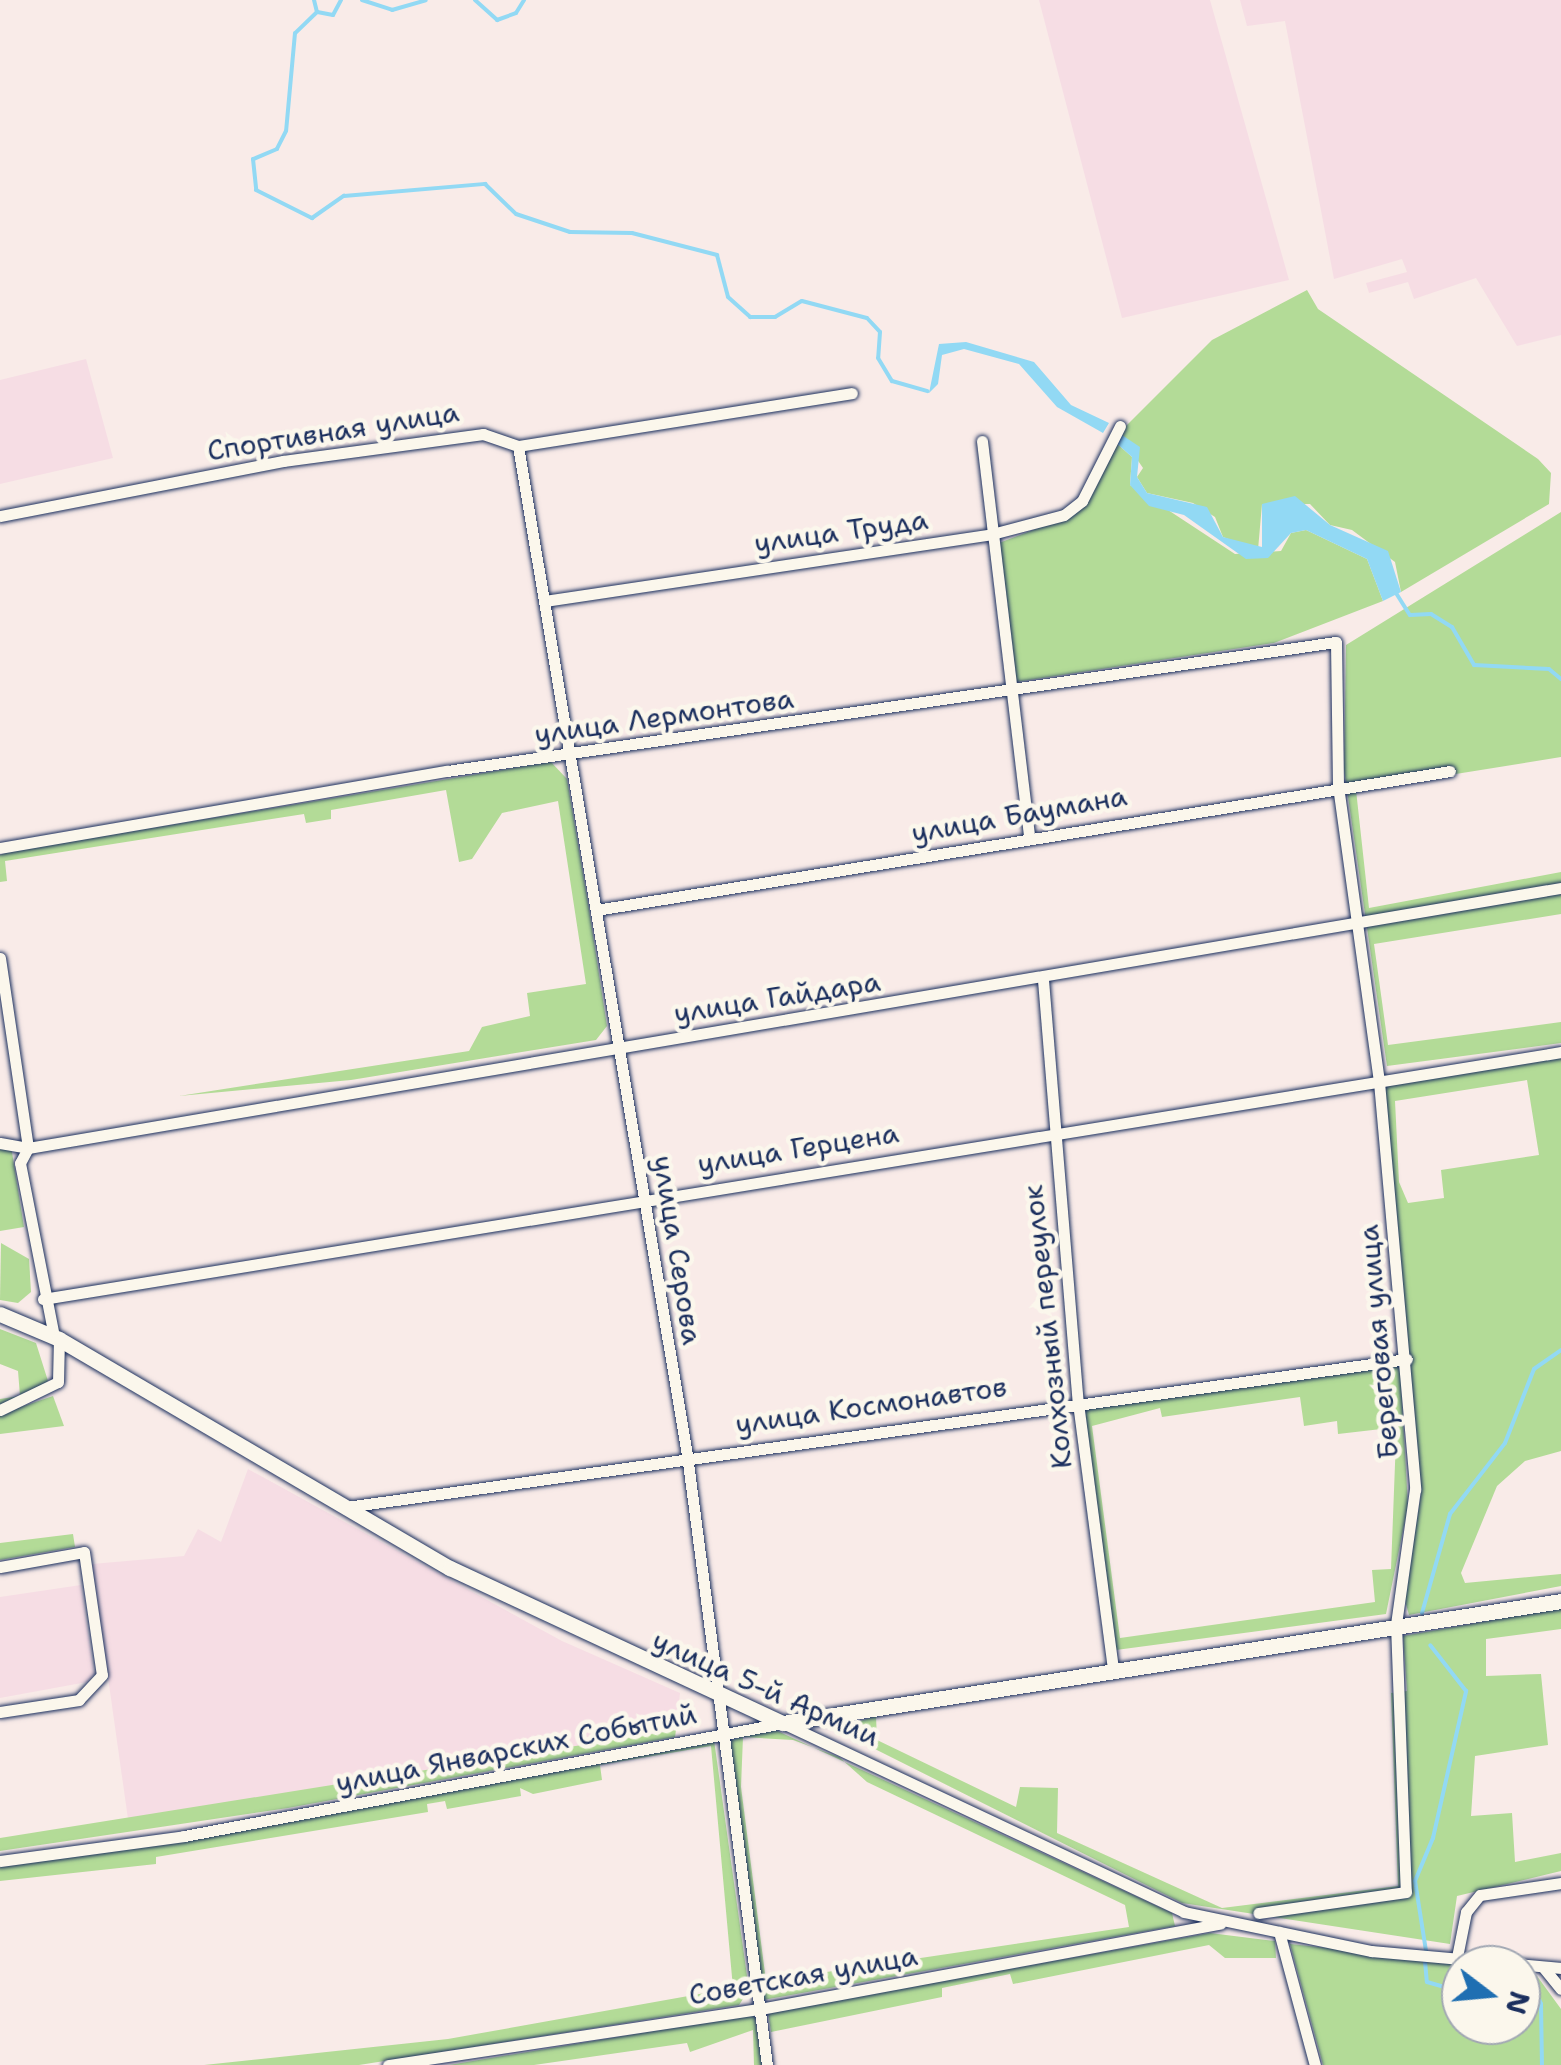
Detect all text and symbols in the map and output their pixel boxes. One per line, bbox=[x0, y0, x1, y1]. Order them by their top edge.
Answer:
street label: Спортивная улица bbox=[205, 394, 461, 468]
street label: улица Труда bbox=[752, 502, 930, 560]
street label: улица Лермонтова bbox=[532, 681, 796, 751]
street label: улица Баумана bbox=[909, 779, 1129, 849]
street label: улица Гайдара bbox=[671, 964, 883, 1030]
street label: улица Герцена bbox=[695, 1116, 901, 1180]
street label: улица Серова bbox=[646, 1153, 710, 1347]
street label: Колхозный переулок bbox=[1015, 1184, 1079, 1470]
street label: Береговая улица bbox=[1351, 1223, 1405, 1461]
street label: улица Космонавтов bbox=[733, 1369, 1009, 1441]
street label: улица 5-й Армии bbox=[647, 1623, 885, 1753]
street label: улица Январских Событий bbox=[333, 1697, 699, 1799]
street label: Советская улица bbox=[686, 1938, 920, 2012]
north arrow bbox=[1441, 1945, 1541, 2045]
text: N bbox=[1497, 1987, 1539, 2019]

